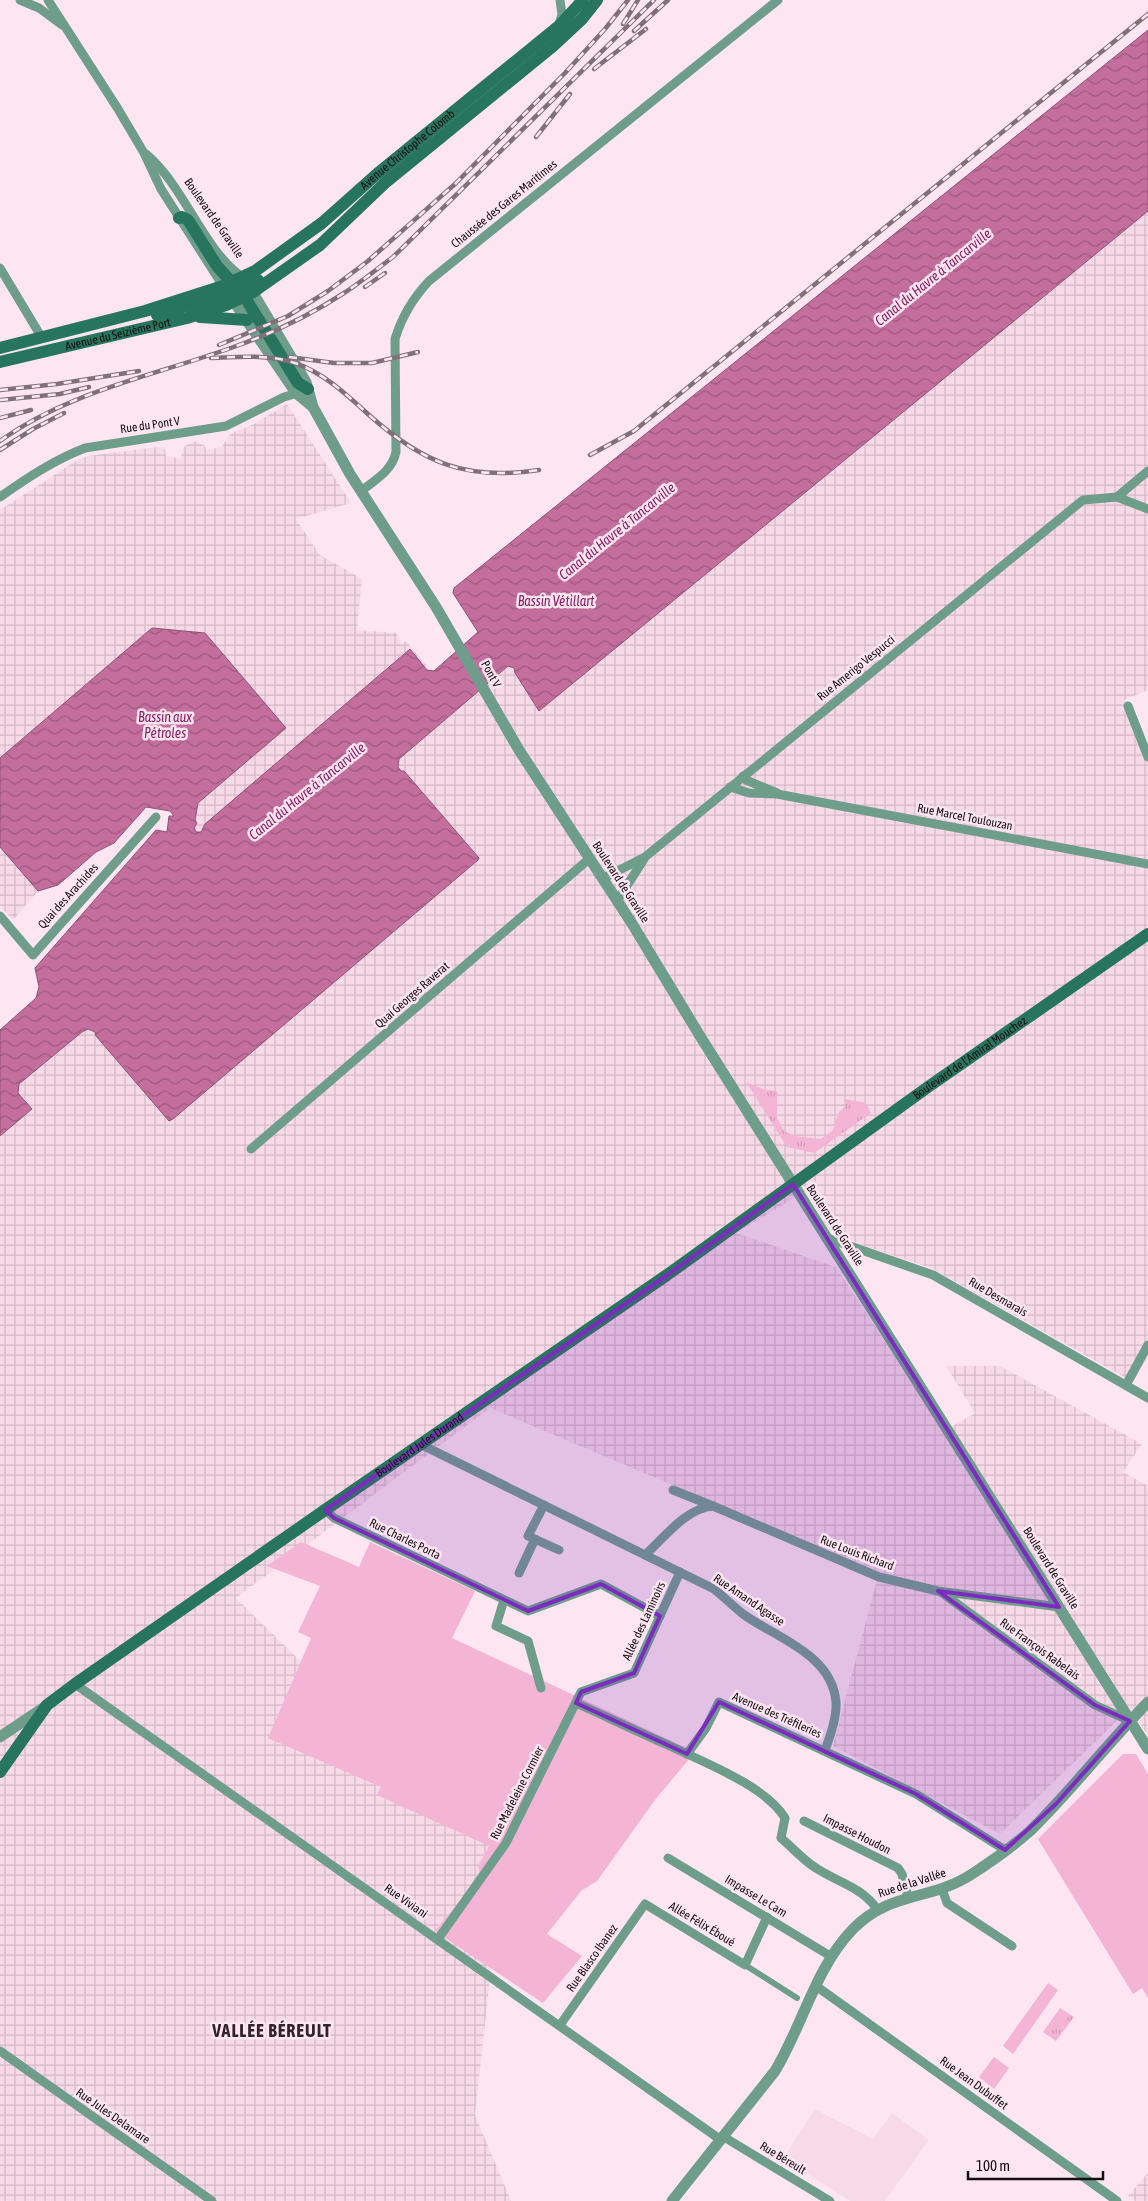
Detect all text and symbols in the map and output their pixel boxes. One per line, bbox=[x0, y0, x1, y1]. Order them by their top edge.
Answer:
street label: Avenue Christophe Colomb bbox=[357, 106, 458, 193]
street label: Chaussée des Gares Maritimes bbox=[448, 157, 560, 251]
street label: Boulevard de Graville bbox=[181, 175, 247, 261]
water label: Canal du Havre à Tancarville bbox=[872, 225, 994, 329]
street label: Avenue du Seizième Port bbox=[64, 315, 172, 353]
street label: Rue du Pont V bbox=[119, 414, 181, 436]
water label: Canal du Havre à Tancarville bbox=[556, 479, 678, 583]
water label: Bassin Vétillart bbox=[518, 593, 594, 609]
street label: Rue Amerigo Vespucci bbox=[814, 632, 898, 704]
street label: Pont V bbox=[478, 658, 504, 690]
water label: Bassin aux Pétroles bbox=[138, 709, 192, 741]
water label: Canal du Havre à Tancarville bbox=[246, 739, 368, 843]
street label: Rue Marcel Toulouzan bbox=[916, 801, 1014, 833]
street label: Boulevard de Graville bbox=[589, 839, 653, 925]
street label: Quai des Arachides bbox=[35, 860, 101, 932]
street label: Quai Georges Raverat bbox=[372, 959, 452, 1031]
street label: Boulevard de l'Amiral Mouchez bbox=[910, 1013, 1030, 1102]
street label: Boulevard de Graville bbox=[803, 1182, 867, 1268]
street label: Rue Desmarais bbox=[966, 1275, 1030, 1319]
street label: Boulevard Jules Durand bbox=[373, 1410, 466, 1480]
street label: Rue Charles Porta bbox=[367, 1516, 443, 1562]
street label: Boulevard de Graville bbox=[1020, 1524, 1082, 1612]
street label: Rue Louis Richard bbox=[818, 1533, 896, 1573]
street label: Rue Amand Agasse bbox=[711, 1571, 787, 1629]
street label: Allée des Laminoirs bbox=[620, 1579, 668, 1663]
street label: Rue François Rabelais bbox=[997, 1615, 1083, 1683]
street label: Avenue des Tréfileries bbox=[730, 1689, 824, 1741]
street label: Rue Madeleine Cormier bbox=[487, 1744, 547, 1842]
street label: Impasse Houdon bbox=[821, 1811, 893, 1857]
street label: Rue de la Vallée bbox=[876, 1865, 948, 1901]
street label: Impasse Le Cam bbox=[722, 1872, 790, 1920]
street label: Rue Viviani bbox=[382, 1881, 430, 1921]
street label: Allée Félix Éboué bbox=[666, 1899, 738, 1949]
street label: Rue Blasco Ibanez bbox=[564, 1921, 621, 1994]
district label: VALLÉE BÉREULT bbox=[211, 2020, 332, 2041]
street label: Rue Jean Dubuffet bbox=[937, 2054, 1011, 2113]
street label: Rue Jules Delamare bbox=[73, 2085, 153, 2147]
street label: Rue Béreult bbox=[757, 2139, 809, 2178]
scale bar bbox=[968, 2148, 1103, 2180]
text: 100 m bbox=[976, 2157, 1010, 2174]

